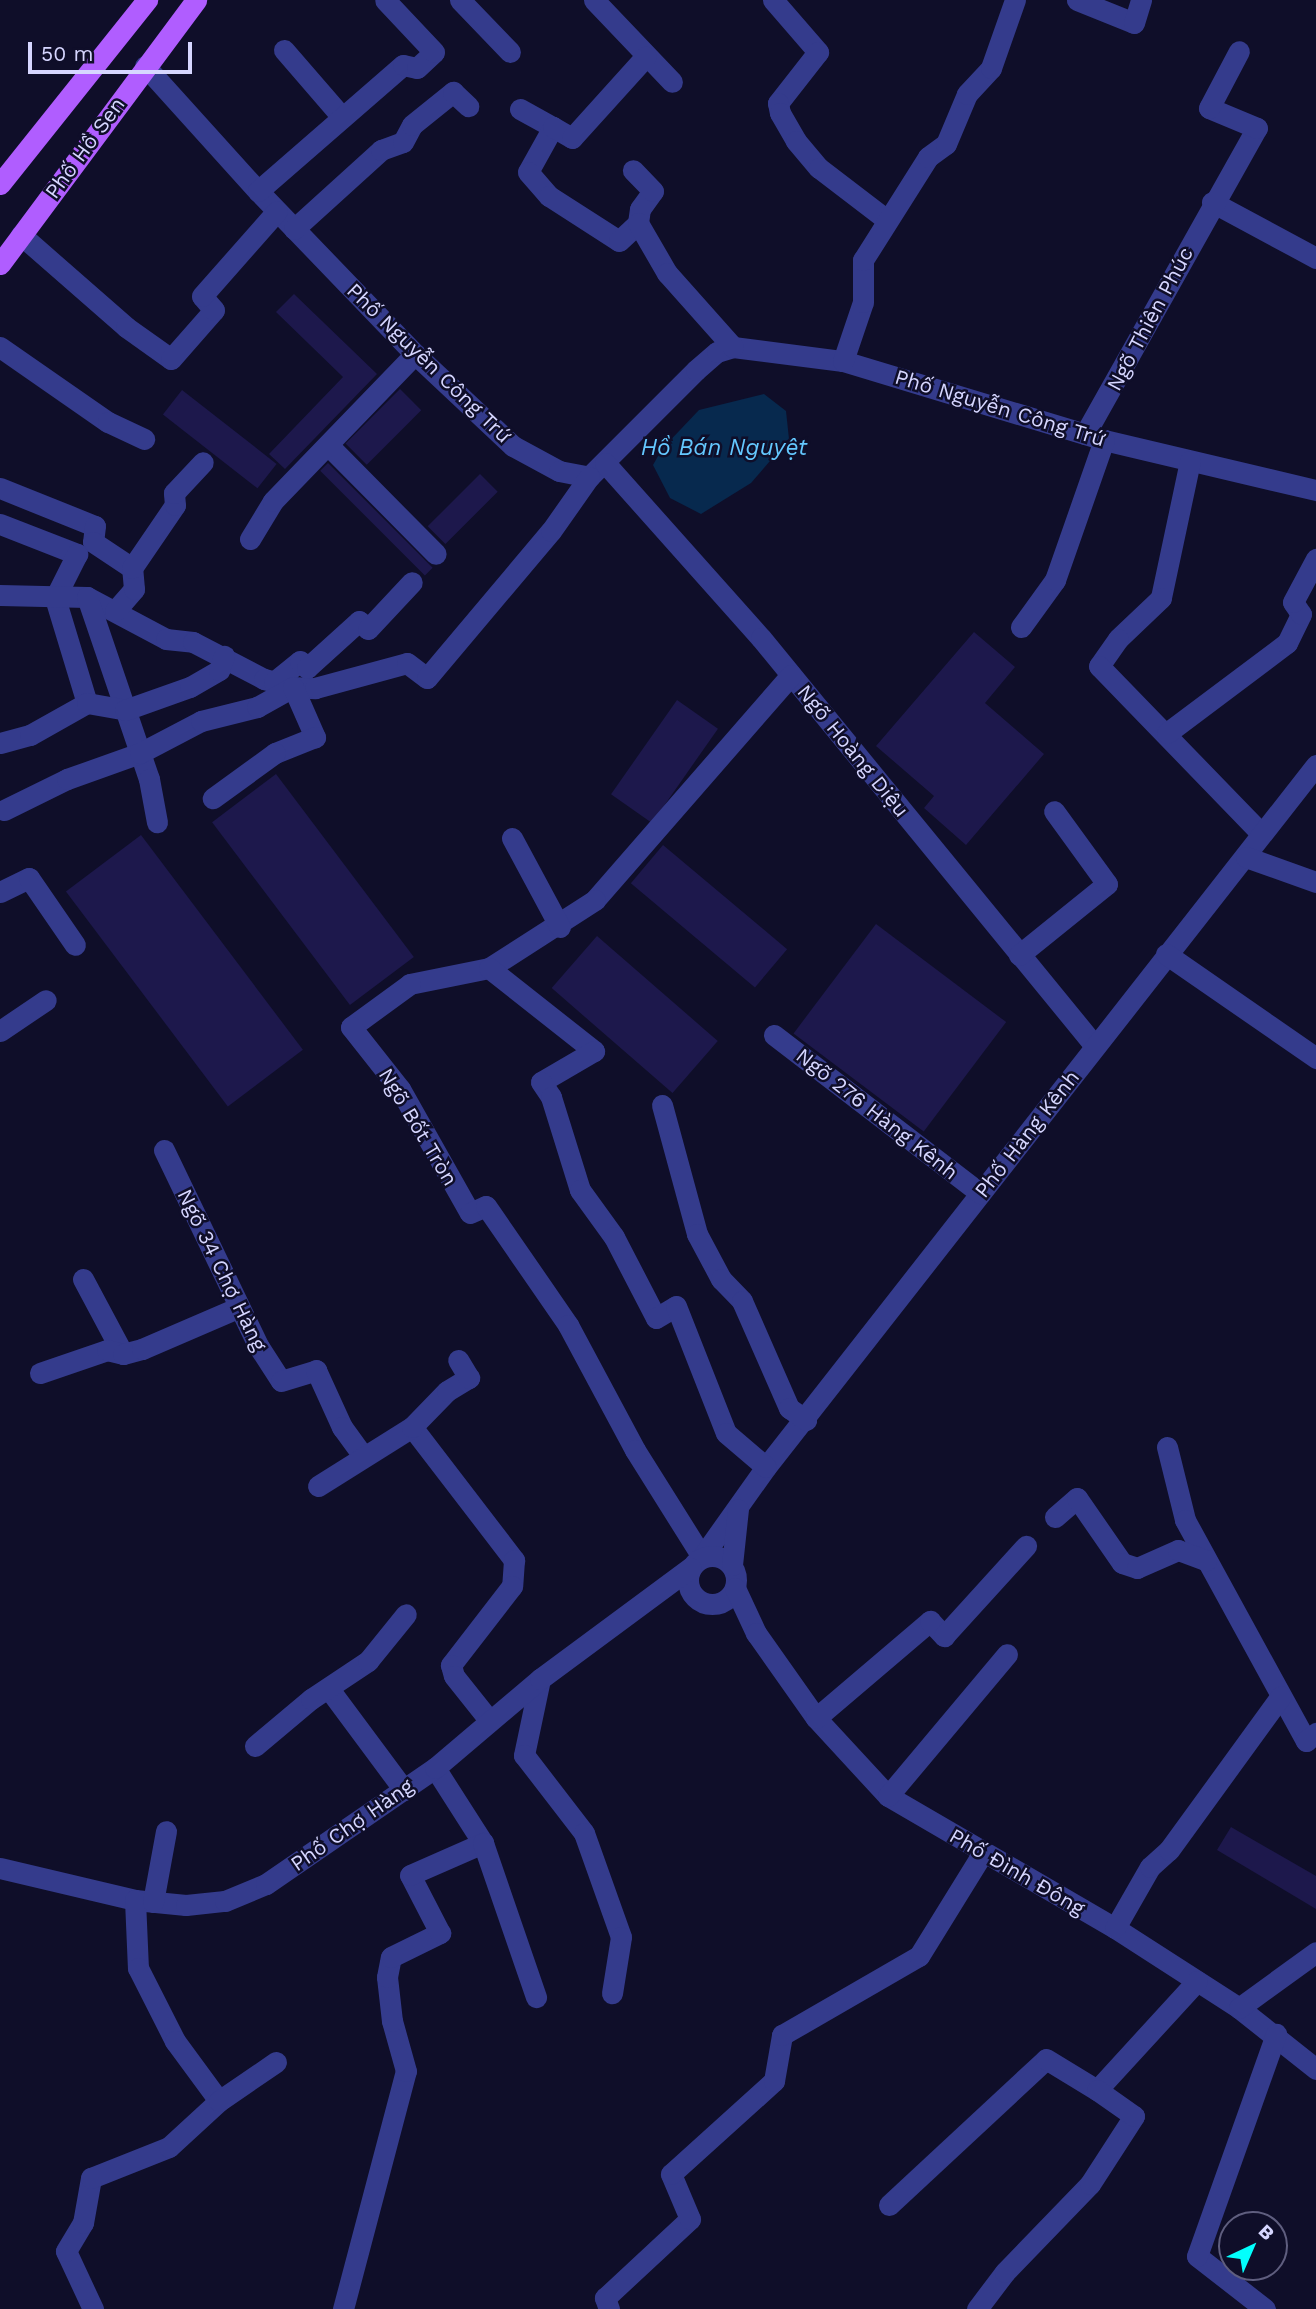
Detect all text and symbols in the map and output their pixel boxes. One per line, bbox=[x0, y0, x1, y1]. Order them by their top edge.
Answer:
scale bar bbox=[32, 28, 196, 72]
text: 50 m bbox=[41, 41, 93, 66]
street label: Phố Hồ Sen bbox=[40, 92, 130, 204]
street label: Ngõ Thiên Phúc bbox=[1101, 243, 1199, 395]
street label: Phố Nguyễn Công Trứ bbox=[341, 278, 517, 448]
street label: Phố Nguyễn Công Trứ bbox=[892, 364, 1108, 452]
water label: Hồ Bán Nguyệt bbox=[641, 434, 807, 462]
street label: Ngõ Hoàng Diệu bbox=[792, 680, 914, 822]
street label: Ngõ 276 Hàng Kênh bbox=[791, 1043, 963, 1185]
street label: Ngõ Bốt Tròn bbox=[373, 1063, 463, 1191]
street label: Phố Hàng Kênh bbox=[969, 1065, 1085, 1203]
street label: Ngõ 34 Chợ Hàng bbox=[172, 1185, 272, 1355]
street label: Phố Chợ Hàng bbox=[286, 1773, 418, 1877]
street label: Phố Đình Đông bbox=[945, 1823, 1089, 1921]
north arrow bbox=[1218, 2211, 1288, 2281]
text: B bbox=[1254, 2219, 1279, 2245]

